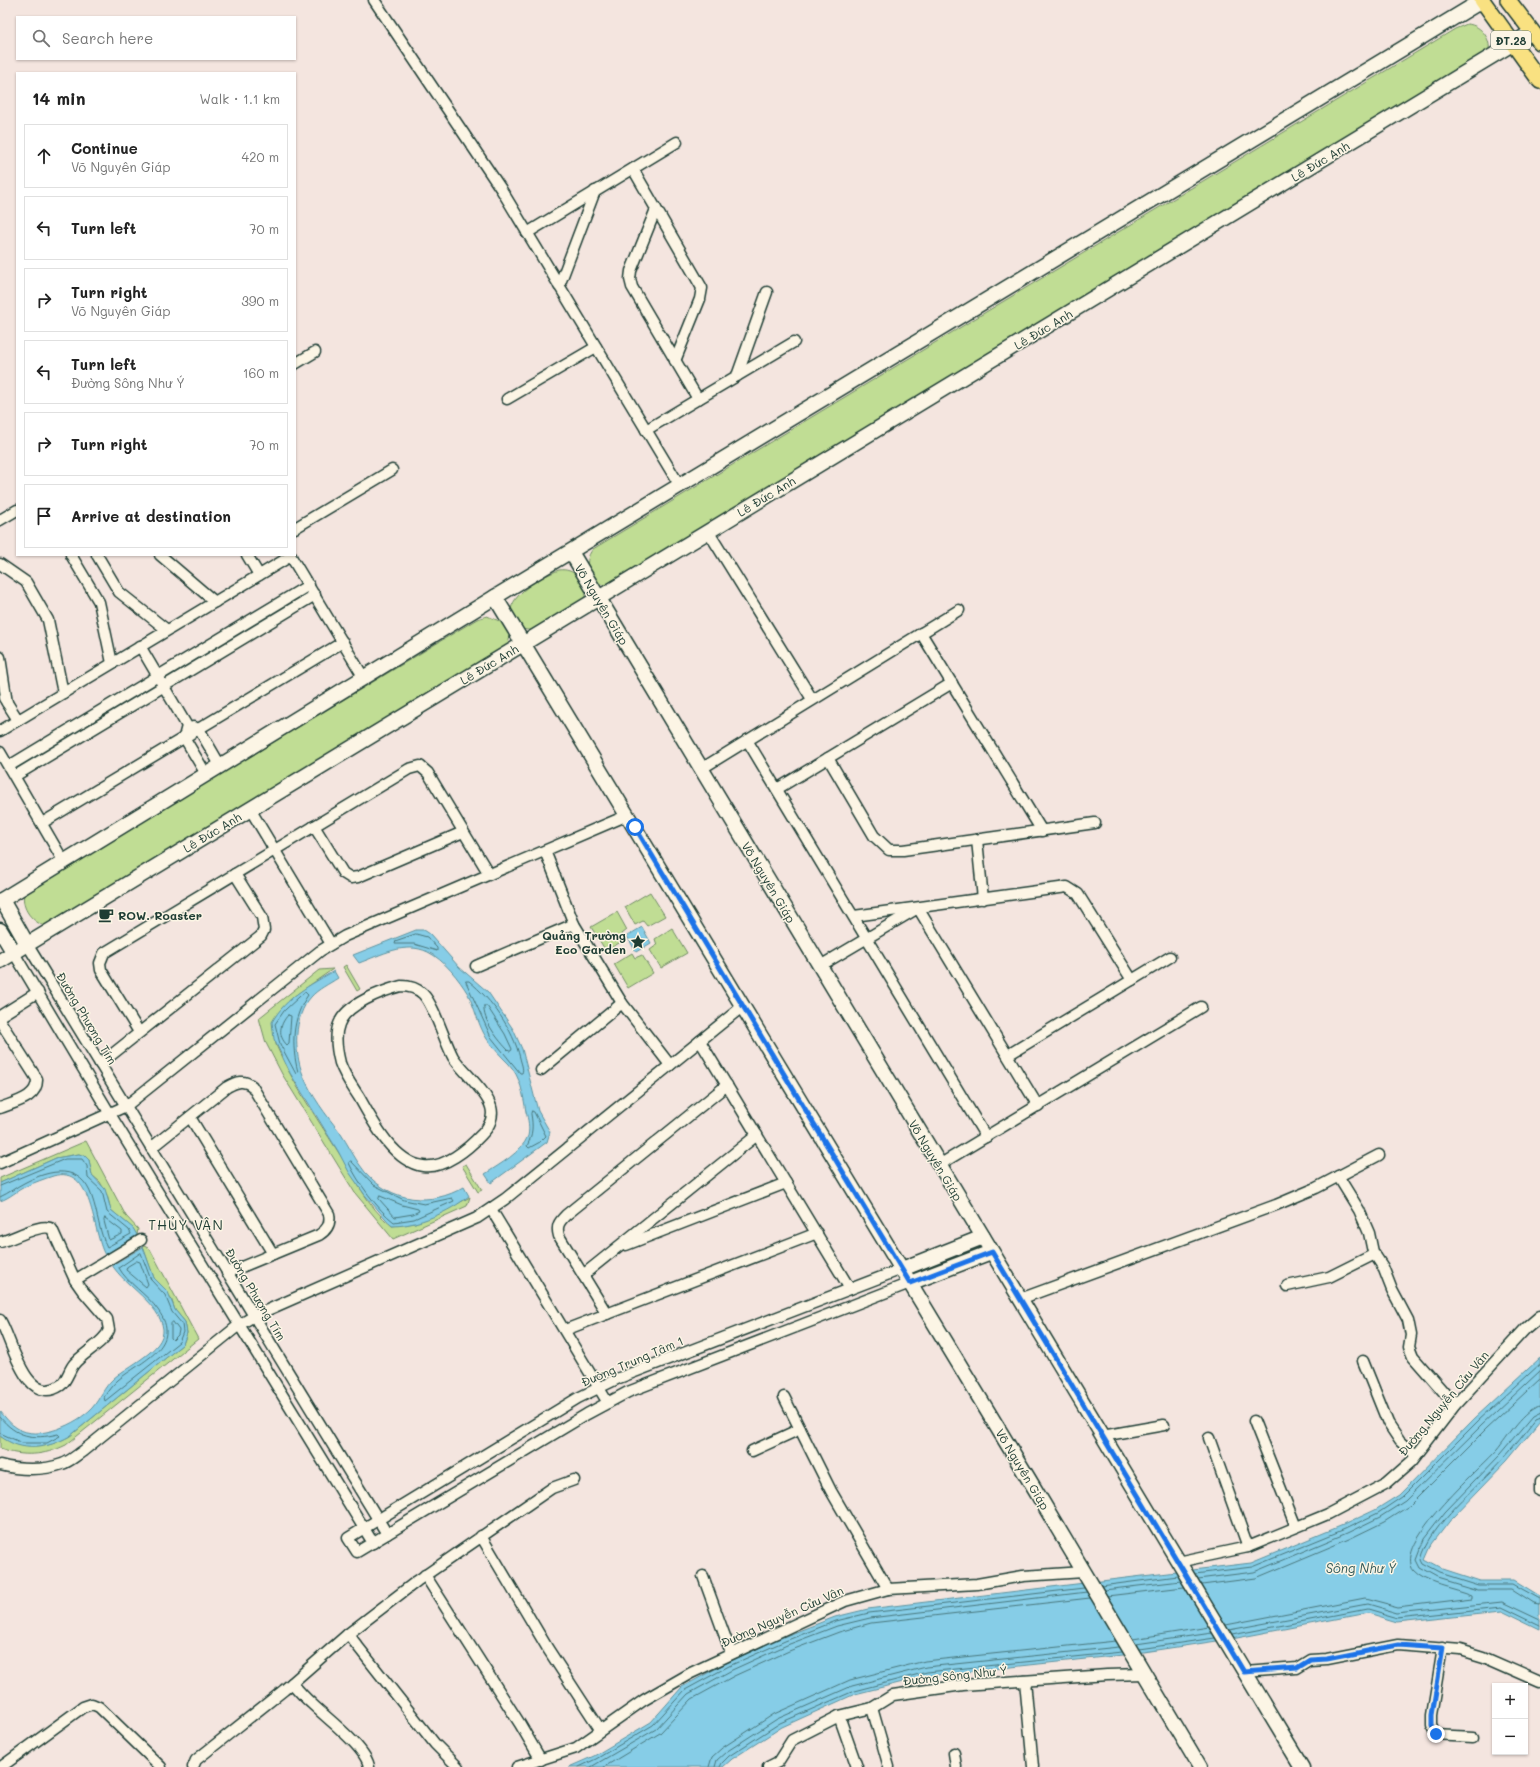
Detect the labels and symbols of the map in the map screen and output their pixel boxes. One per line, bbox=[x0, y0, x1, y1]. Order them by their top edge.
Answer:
road number: ĐT.28 bbox=[1491, 31, 1531, 49]
street label: Lê Đức Anh bbox=[1288, 137, 1352, 185]
street label: Lê Đức Anh bbox=[1011, 305, 1075, 353]
street label: Lê Đức Anh bbox=[734, 472, 798, 520]
street label: Võ Nguyên Giáp bbox=[571, 560, 633, 648]
street label: Lê Đức Anh bbox=[457, 640, 521, 688]
street label: Lê Đức Anh bbox=[180, 808, 244, 856]
route start bbox=[626, 818, 644, 836]
street label: Võ Nguyên Giáp bbox=[738, 838, 800, 926]
cafe icon: ROW. Roaster bbox=[97, 906, 115, 924]
place label: ROW. Roaster bbox=[118, 907, 202, 923]
place label: Quảng Trường Eco Garden bbox=[542, 927, 626, 957]
place icon: Quảng Trường Eco Garden bbox=[629, 933, 647, 951]
street label: Đường Phượng Tím bbox=[53, 969, 121, 1067]
street label: Võ Nguyên Giáp bbox=[905, 1116, 967, 1204]
district label: THỦY VÂN bbox=[148, 1215, 224, 1234]
street label: Đường Phượng Tím bbox=[222, 1245, 290, 1343]
street label: Đường Trung Tâm 1 bbox=[579, 1332, 685, 1390]
street label: Đường Nguyễn Cửu Vân bbox=[1394, 1347, 1492, 1459]
street label: Võ Nguyên Giáp bbox=[992, 1425, 1054, 1513]
water label: Sông Như Ý bbox=[1326, 1559, 1397, 1576]
street label: Đường Nguyễn Cửu Vân bbox=[718, 1582, 846, 1650]
street label: Đường Sông Như Ý bbox=[902, 1662, 1008, 1688]
route end bbox=[1427, 1725, 1445, 1743]

